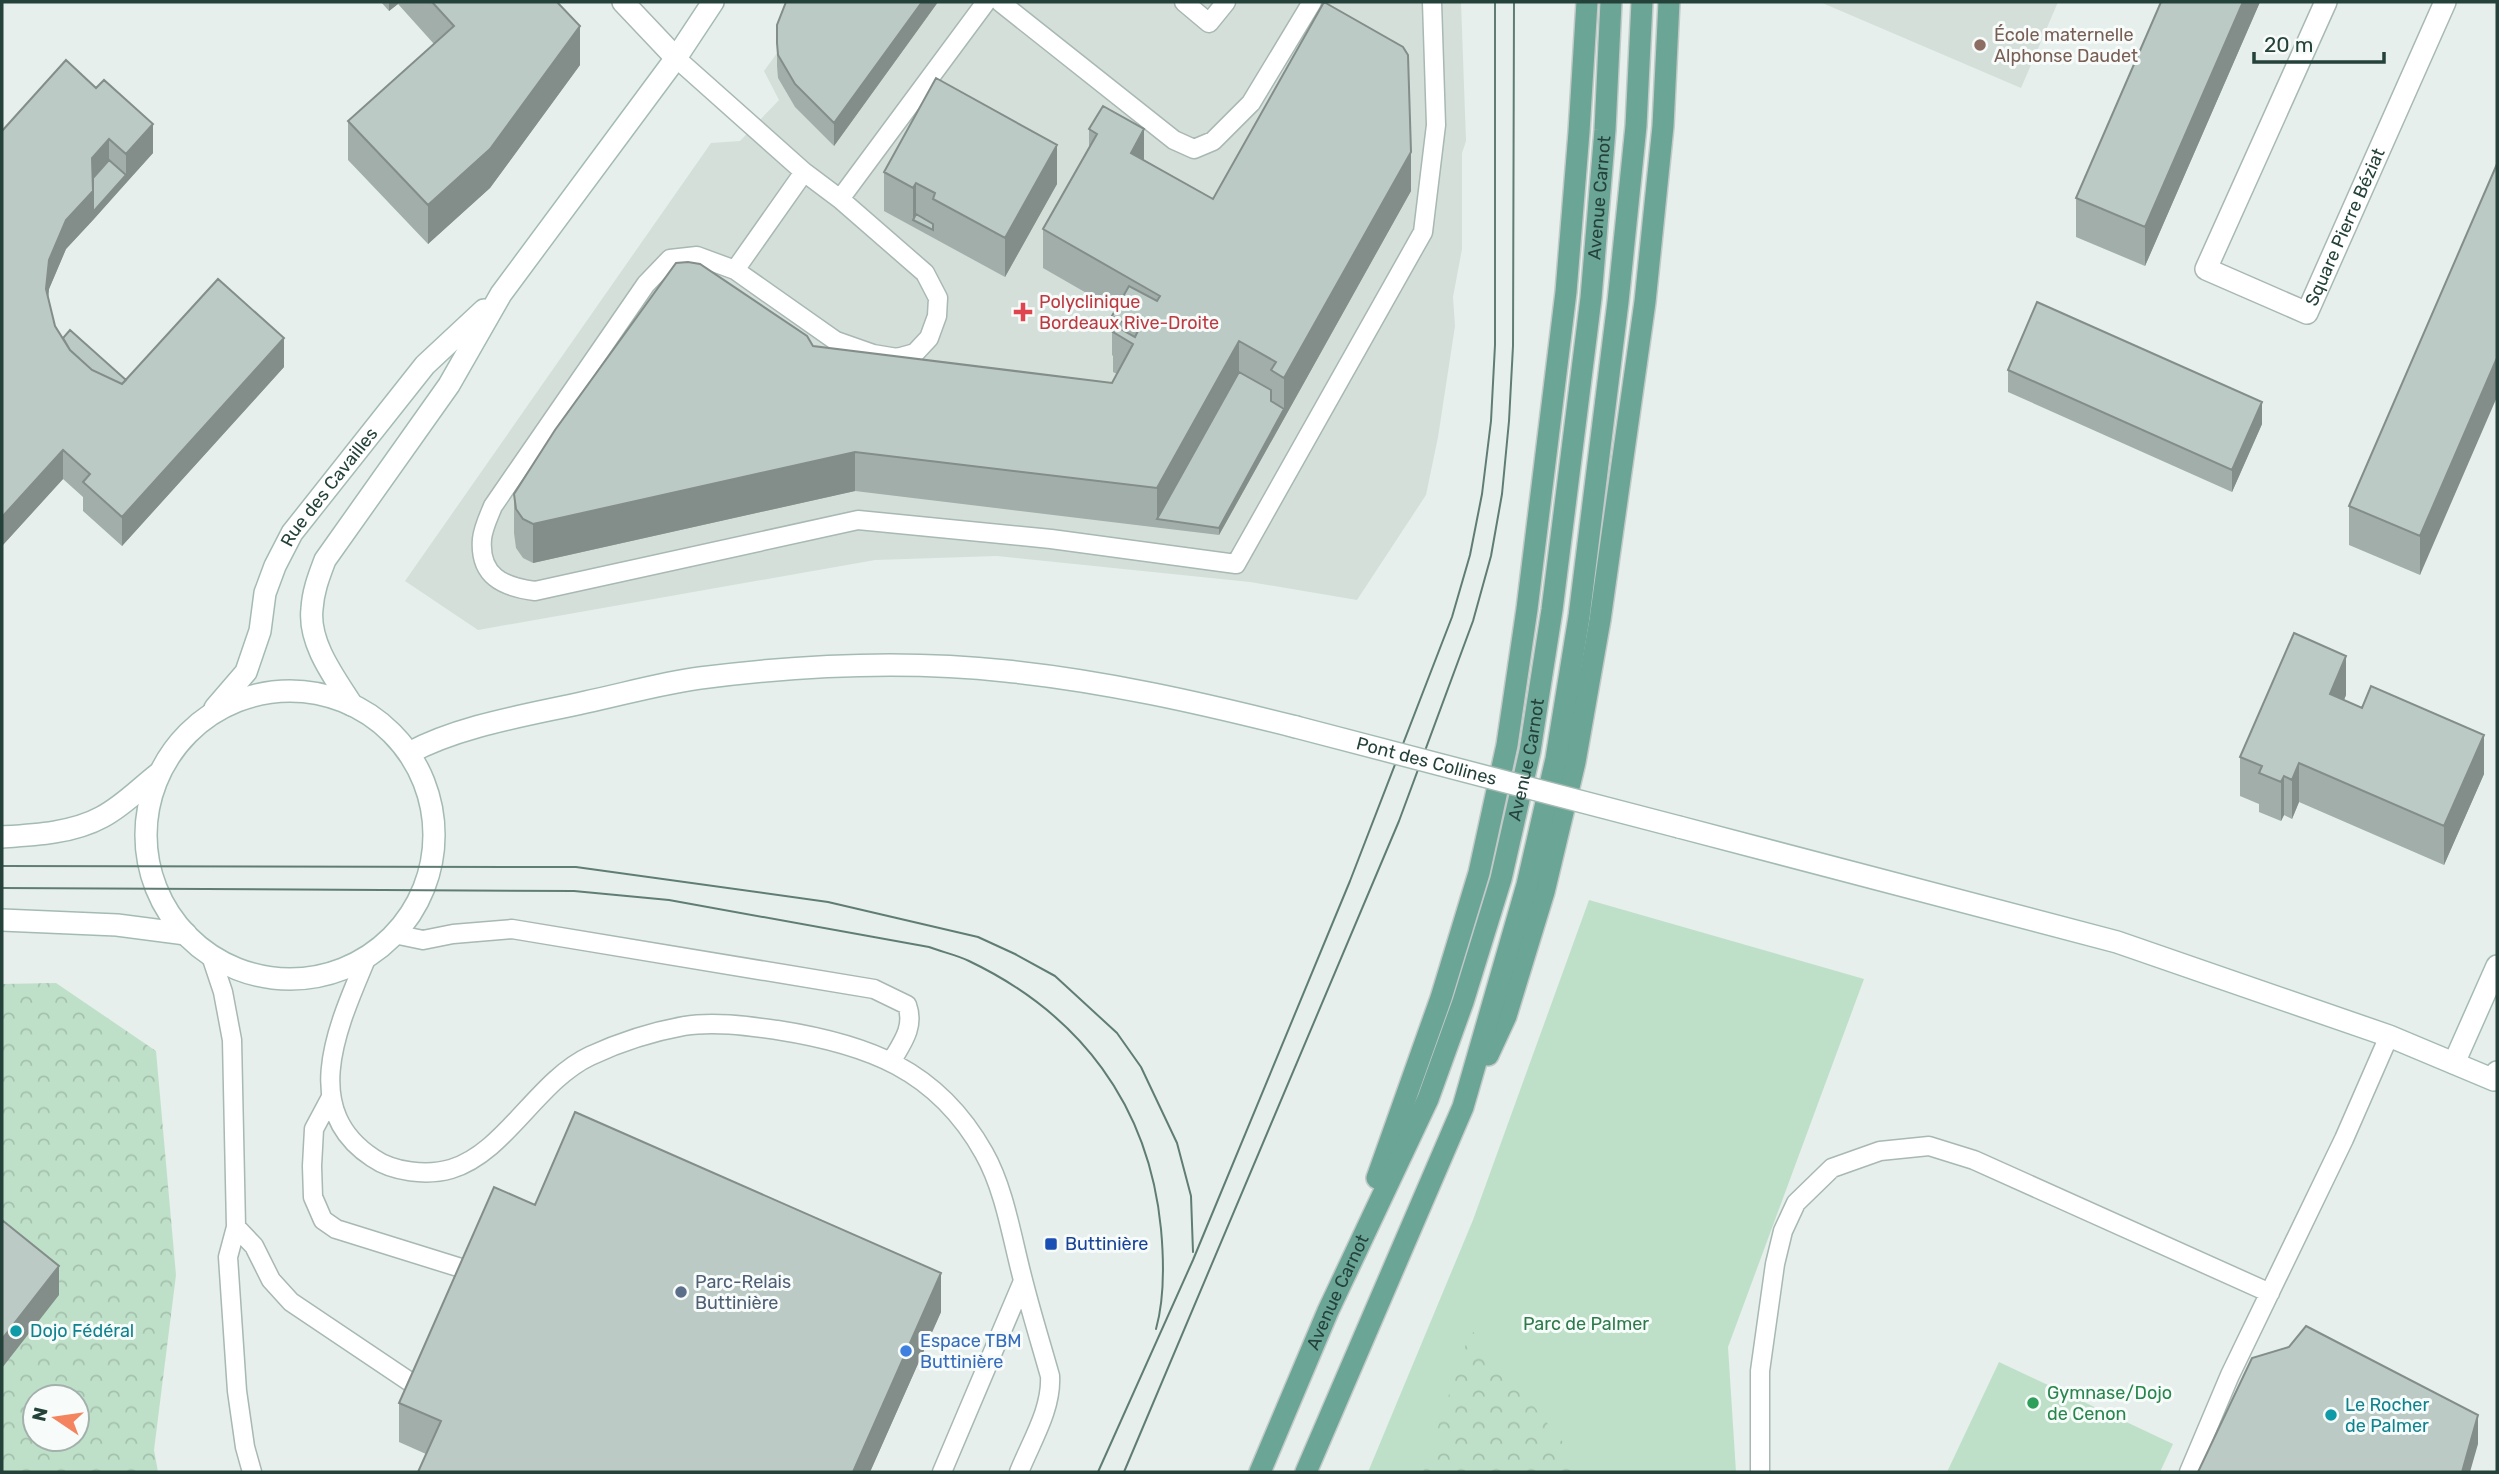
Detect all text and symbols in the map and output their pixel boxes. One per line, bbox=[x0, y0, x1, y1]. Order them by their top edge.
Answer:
scale bar bbox=[2254, 21, 2384, 65]
place label: École maternelle Alphonse Daudet bbox=[1994, 24, 2138, 67]
text: 20 m bbox=[2264, 32, 2313, 57]
marker: École maternelle Alphonse Daudet bbox=[1972, 37, 1988, 53]
street label: Avenue Carnot bbox=[1583, 135, 1615, 261]
street label: Square Pierre Béziat bbox=[2301, 145, 2390, 309]
place label: Polyclinique Bordeaux Rive-Droite bbox=[1039, 291, 1219, 334]
marker: Polyclinique Bordeaux Rive-Droite bbox=[1013, 302, 1033, 322]
street label: Rue des Cavailles bbox=[276, 423, 382, 550]
street label: Avenue Carnot bbox=[1503, 697, 1549, 823]
street label: Pont des Collines bbox=[1354, 732, 1499, 790]
street label: Avenue Carnot bbox=[1302, 1231, 1374, 1353]
place label: Buttinière bbox=[1065, 1233, 1148, 1255]
marker: Buttinière bbox=[1043, 1236, 1059, 1252]
place label: Parc-Relais Buttinière bbox=[695, 1271, 791, 1314]
marker: Parc-Relais Buttinière bbox=[673, 1284, 689, 1300]
park label: Parc de Palmer bbox=[1523, 1313, 1649, 1335]
place label: Dojo Fédéral bbox=[30, 1320, 134, 1342]
marker: Dojo Fédéral bbox=[8, 1323, 24, 1339]
place label: Espace TBM Buttinière bbox=[920, 1330, 1021, 1373]
marker: Espace TBM Buttinière bbox=[898, 1343, 914, 1359]
place label: Gymnase/Dojo de Cenon bbox=[2047, 1382, 2172, 1425]
north arrow bbox=[21, 1383, 91, 1453]
place label: Le Rocher de Palmer bbox=[2345, 1394, 2429, 1437]
marker: Gymnase/Dojo de Cenon bbox=[2025, 1395, 2041, 1411]
text: N bbox=[27, 1405, 53, 1424]
marker: Le Rocher de Palmer bbox=[2323, 1407, 2339, 1423]

